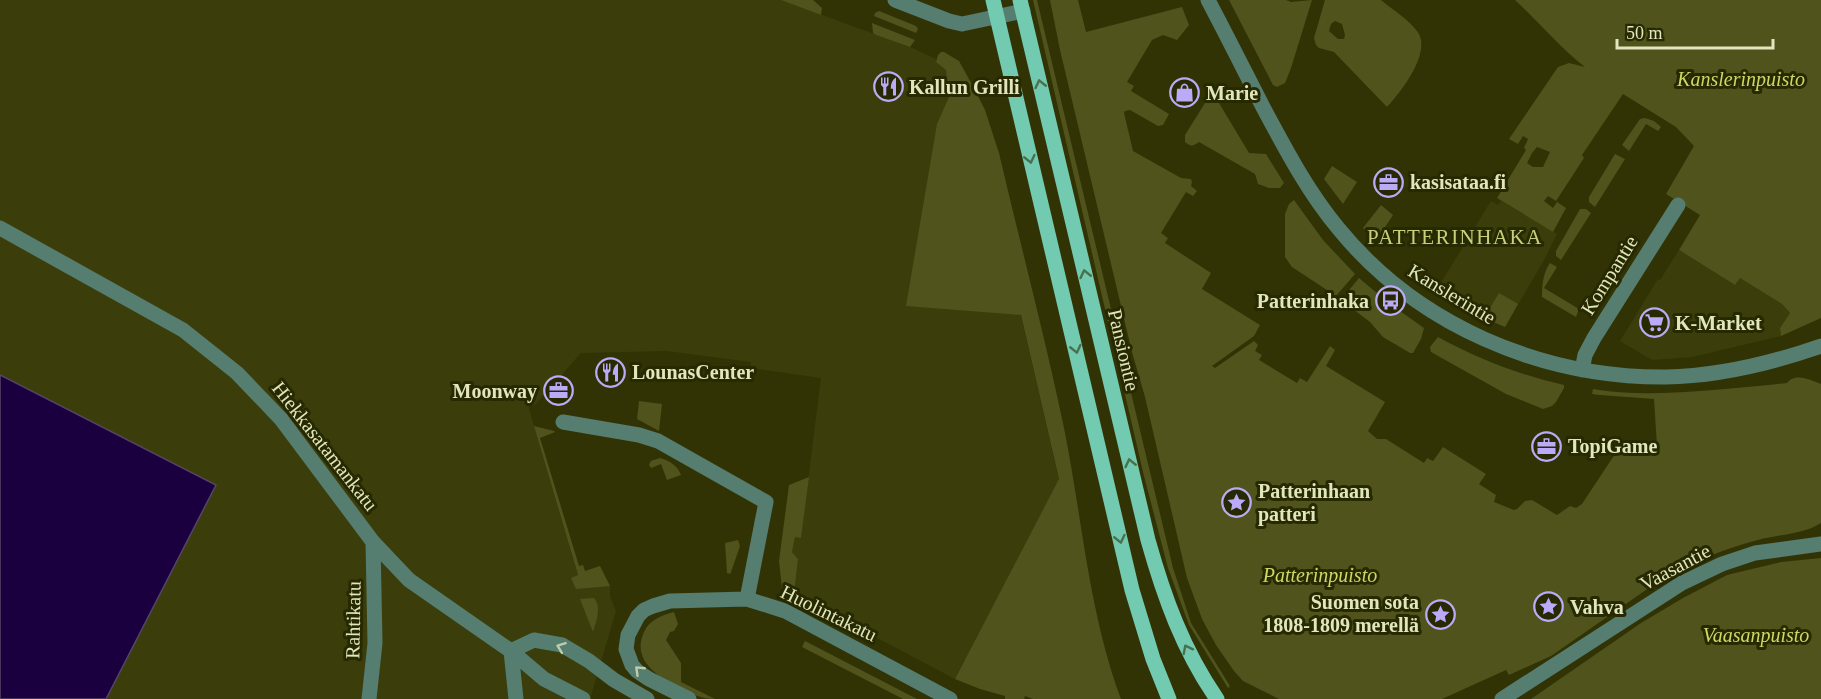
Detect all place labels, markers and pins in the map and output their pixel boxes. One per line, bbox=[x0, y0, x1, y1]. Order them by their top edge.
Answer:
restaurant icon: Kallun Grilli bbox=[872, 71, 904, 103]
place label: Kallun Grilli bbox=[909, 76, 1020, 98]
shop icon: Marie bbox=[1169, 77, 1201, 109]
place label: Marie bbox=[1206, 82, 1258, 104]
office icon: kasisataa.fi bbox=[1373, 166, 1405, 198]
place label: kasisataa.fi bbox=[1410, 171, 1507, 193]
bus stop icon: Patterinhaka bbox=[1374, 285, 1406, 317]
place label: Patterinhaka bbox=[1257, 290, 1369, 312]
supermarket icon: K-Market bbox=[1638, 307, 1670, 339]
place label: K-Market bbox=[1675, 312, 1762, 334]
restaurant icon: LounasCenter bbox=[595, 356, 627, 388]
place label: LounasCenter bbox=[632, 361, 754, 383]
office icon: Moonway bbox=[542, 375, 574, 407]
place label: Moonway bbox=[453, 380, 537, 403]
office icon: TopiGame bbox=[1531, 430, 1563, 462]
place label: TopiGame bbox=[1568, 435, 1657, 458]
place label: Patterinhaan patteri bbox=[1258, 480, 1370, 526]
place icon: Patterinhaan patteri bbox=[1221, 487, 1253, 519]
place label: Suomen sota 1808-1809 merellä bbox=[1263, 591, 1419, 636]
place icon: Vahva bbox=[1533, 591, 1565, 623]
place label: Vahva bbox=[1570, 596, 1624, 618]
place icon: Suomen sota 1808-1809 merellä bbox=[1424, 598, 1456, 630]

